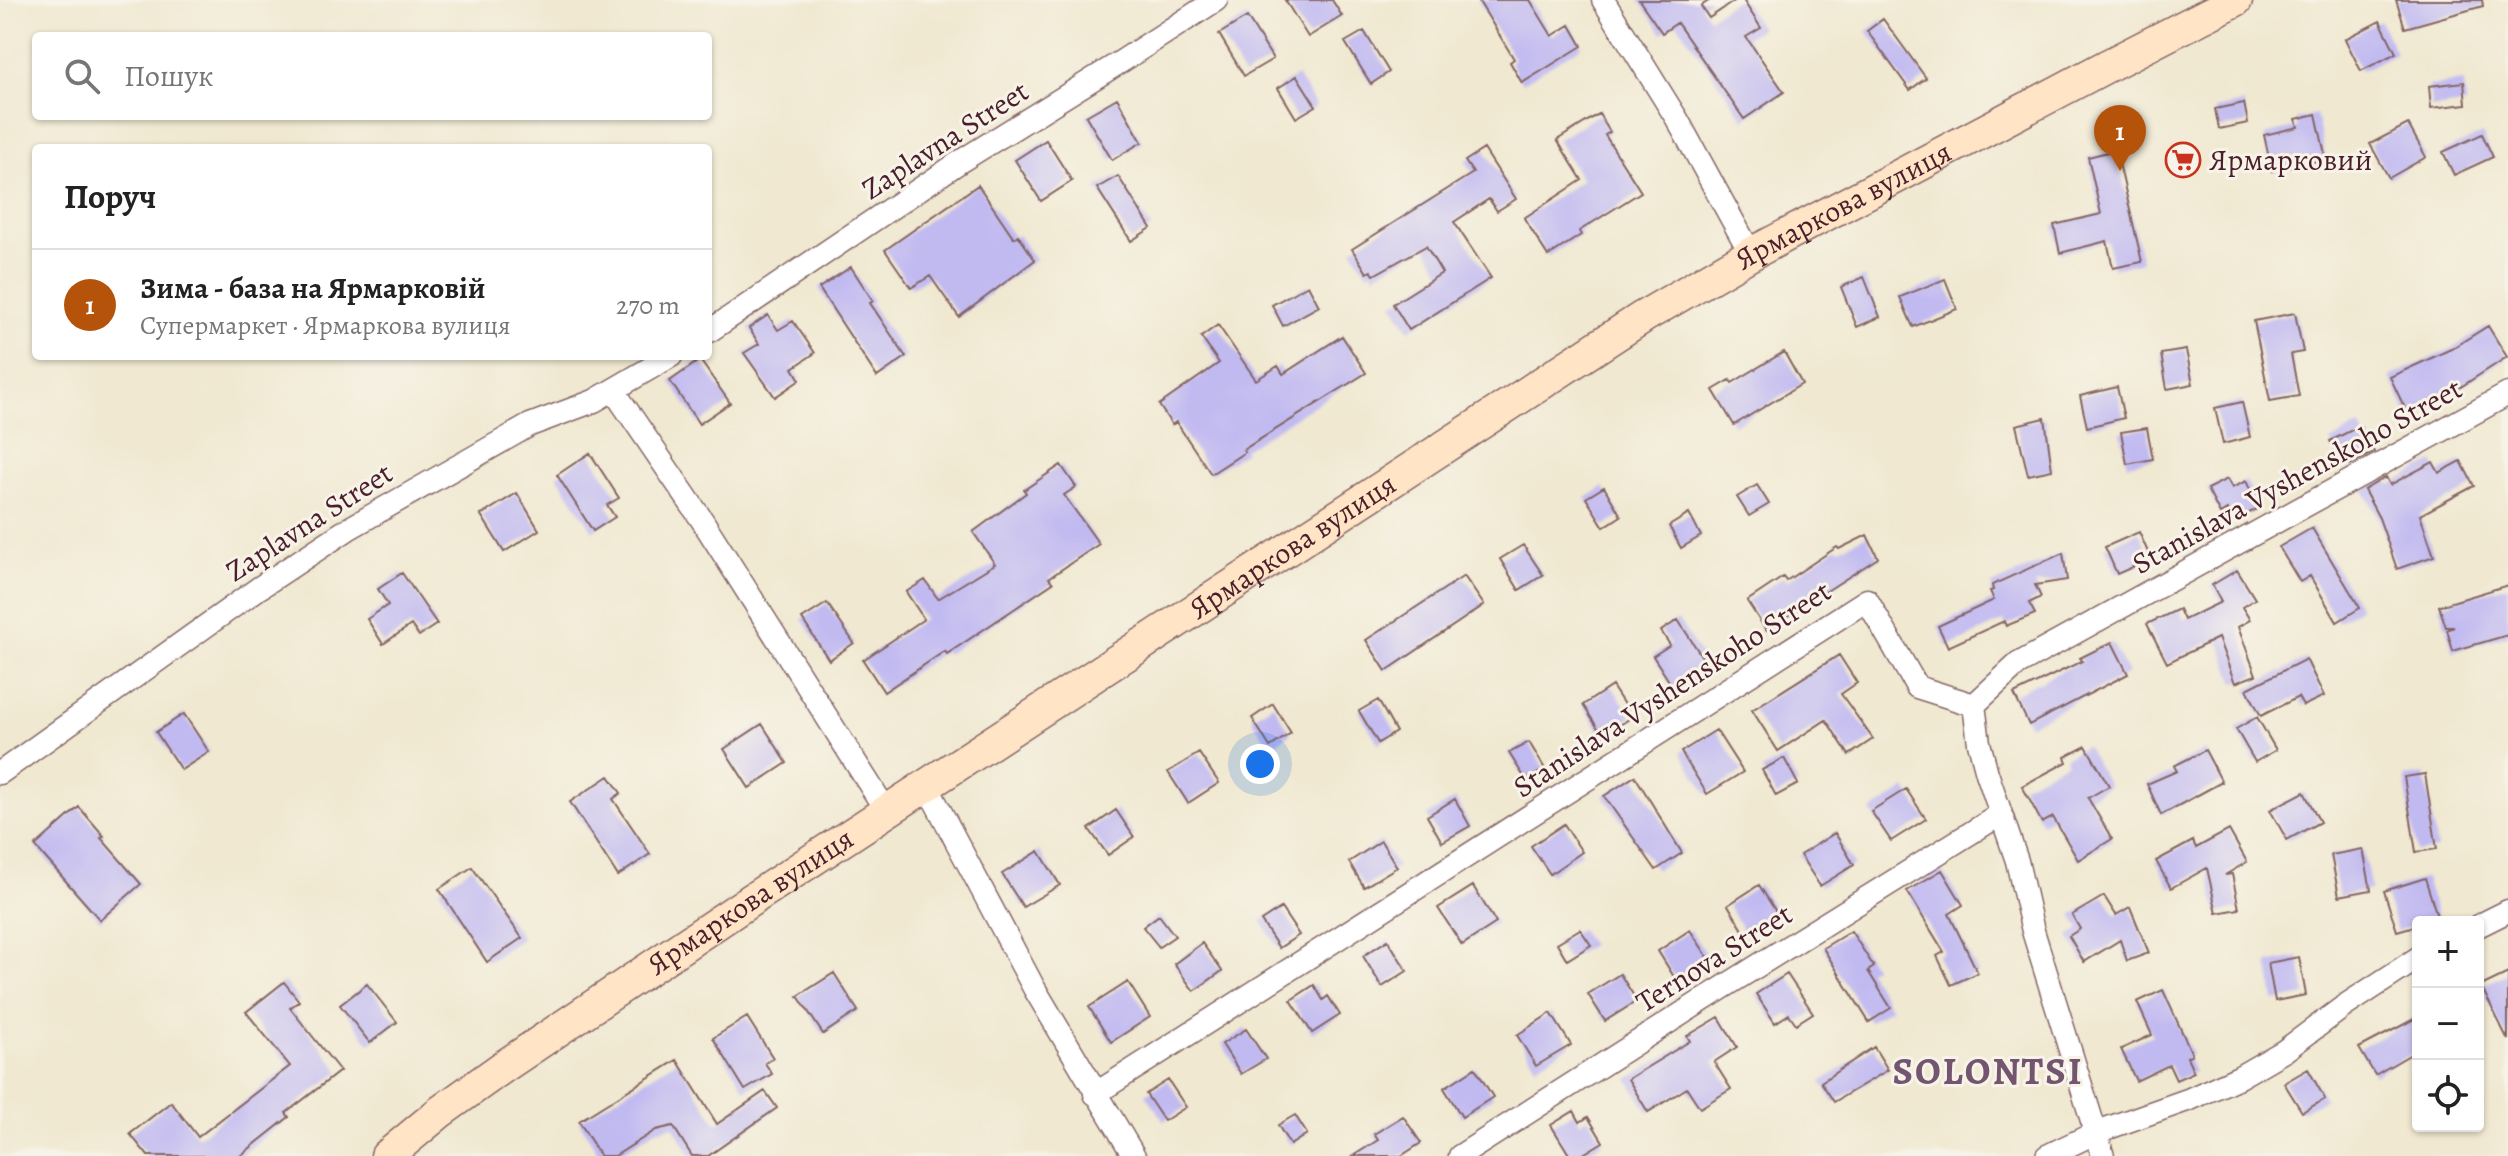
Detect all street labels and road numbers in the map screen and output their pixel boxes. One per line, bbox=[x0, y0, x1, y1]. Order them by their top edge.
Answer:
street label: Zaplavna Street bbox=[854, 71, 1036, 209]
street label: Ярмаркова вулиця bbox=[1727, 132, 1958, 279]
street label: Stanislava Vyshenskoho Street bbox=[2125, 369, 2469, 583]
street label: Zaplavna Street bbox=[218, 453, 400, 591]
street label: Ярмаркова вулиця bbox=[1181, 464, 1404, 628]
street label: Stanislava Vyshenskoho Street bbox=[1506, 571, 1839, 807]
street label: Ярмаркова вулиця bbox=[639, 818, 861, 984]
street label: Ternova Street bbox=[1628, 894, 1800, 1022]

